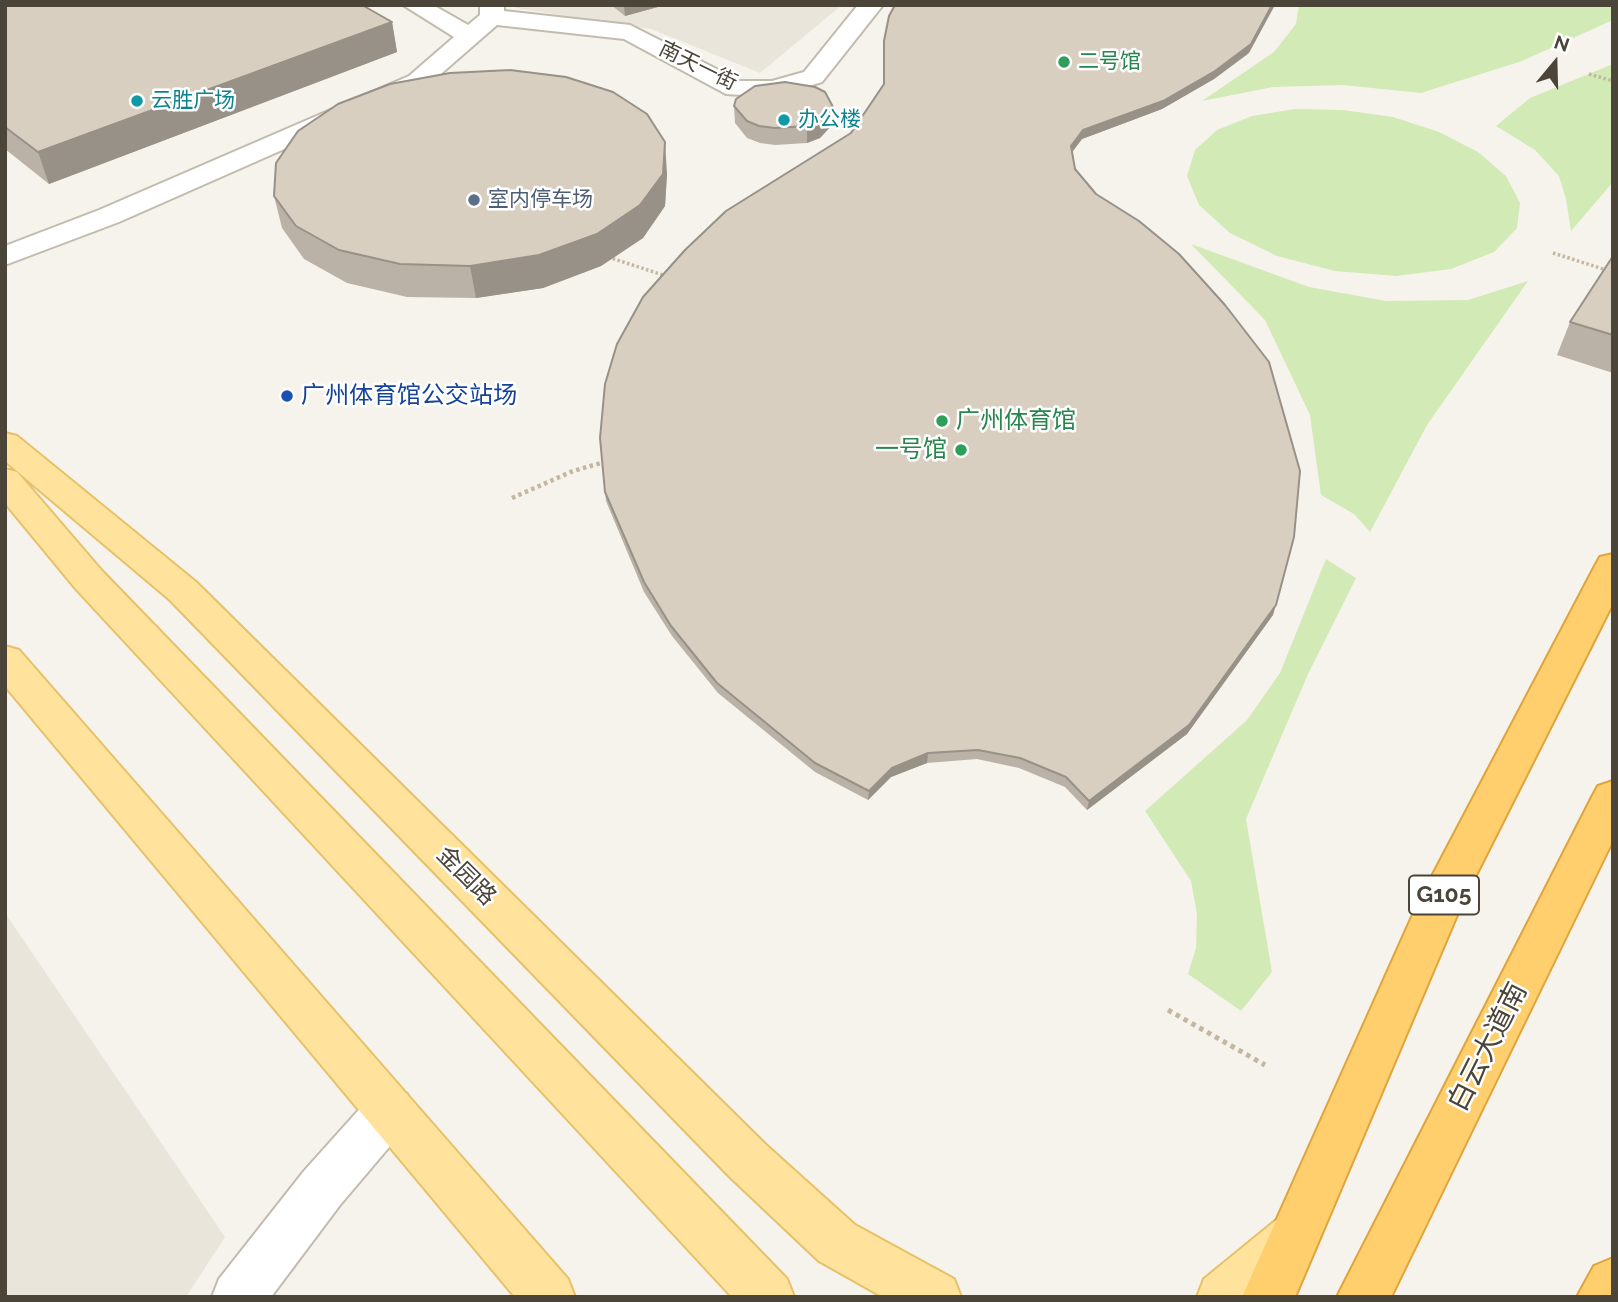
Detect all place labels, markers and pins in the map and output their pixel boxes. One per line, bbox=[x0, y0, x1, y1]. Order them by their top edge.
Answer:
place label: 二号馆 bbox=[1078, 49, 1141, 75]
marker: 二号馆 bbox=[1056, 54, 1072, 70]
place label: 云胜广场 bbox=[151, 88, 235, 114]
marker: 云胜广场 bbox=[129, 93, 145, 109]
place label: 办公楼 bbox=[798, 107, 861, 133]
marker: 办公楼 bbox=[776, 112, 792, 128]
place label: 室内停车场 bbox=[488, 187, 593, 213]
marker: 室内停车场 bbox=[466, 192, 482, 208]
place label: 广州体育馆公交站场 bbox=[301, 382, 517, 410]
marker: 广州体育馆公交站场 bbox=[279, 388, 295, 404]
place label: 广州体育馆 bbox=[956, 407, 1076, 435]
marker: 广州体育馆 bbox=[934, 413, 950, 429]
place label: 一号馆 bbox=[875, 436, 947, 464]
marker: 一号馆 bbox=[953, 442, 969, 458]

